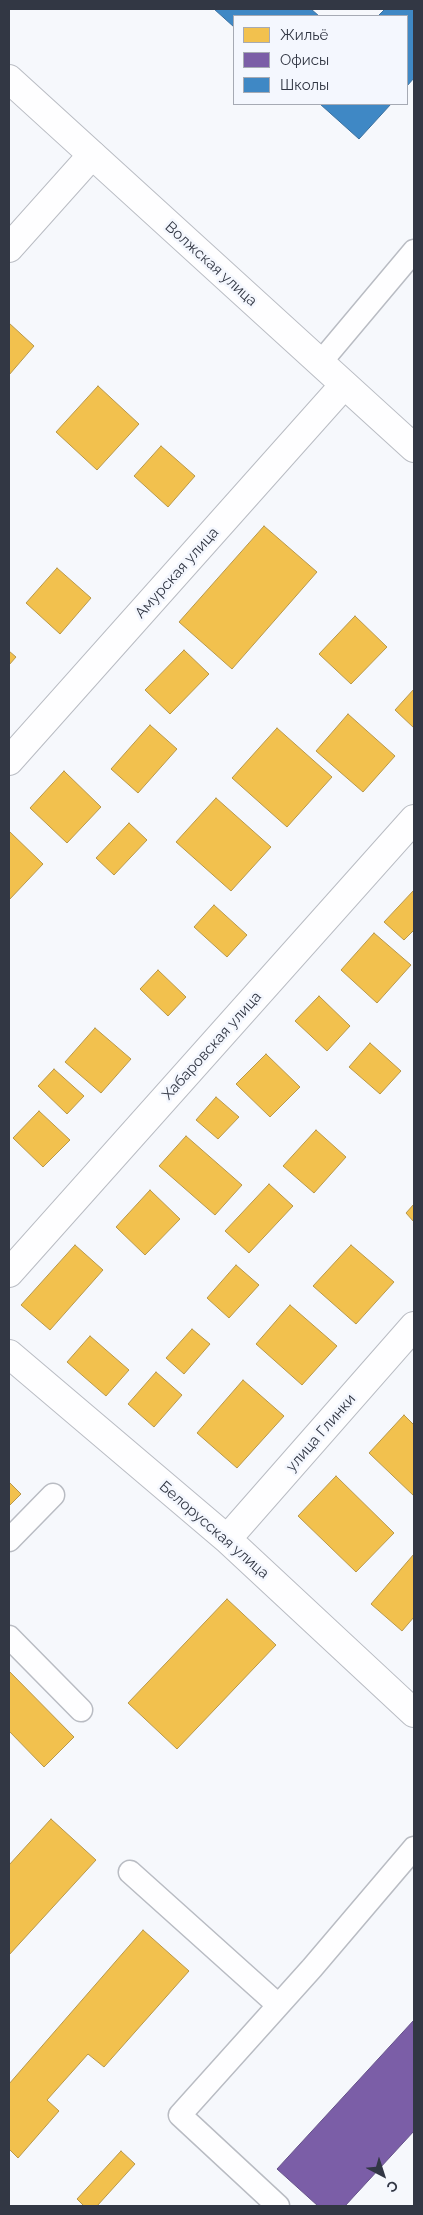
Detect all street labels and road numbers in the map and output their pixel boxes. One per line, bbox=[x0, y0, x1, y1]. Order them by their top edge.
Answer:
street label: Волжская улица bbox=[161, 218, 261, 310]
street label: Амурская улица bbox=[131, 524, 223, 622]
street label: Хабаровская улица bbox=[159, 988, 265, 1104]
street label: улица Глинки bbox=[282, 1391, 360, 1475]
street label: Белорусская улица bbox=[156, 1478, 272, 1582]

